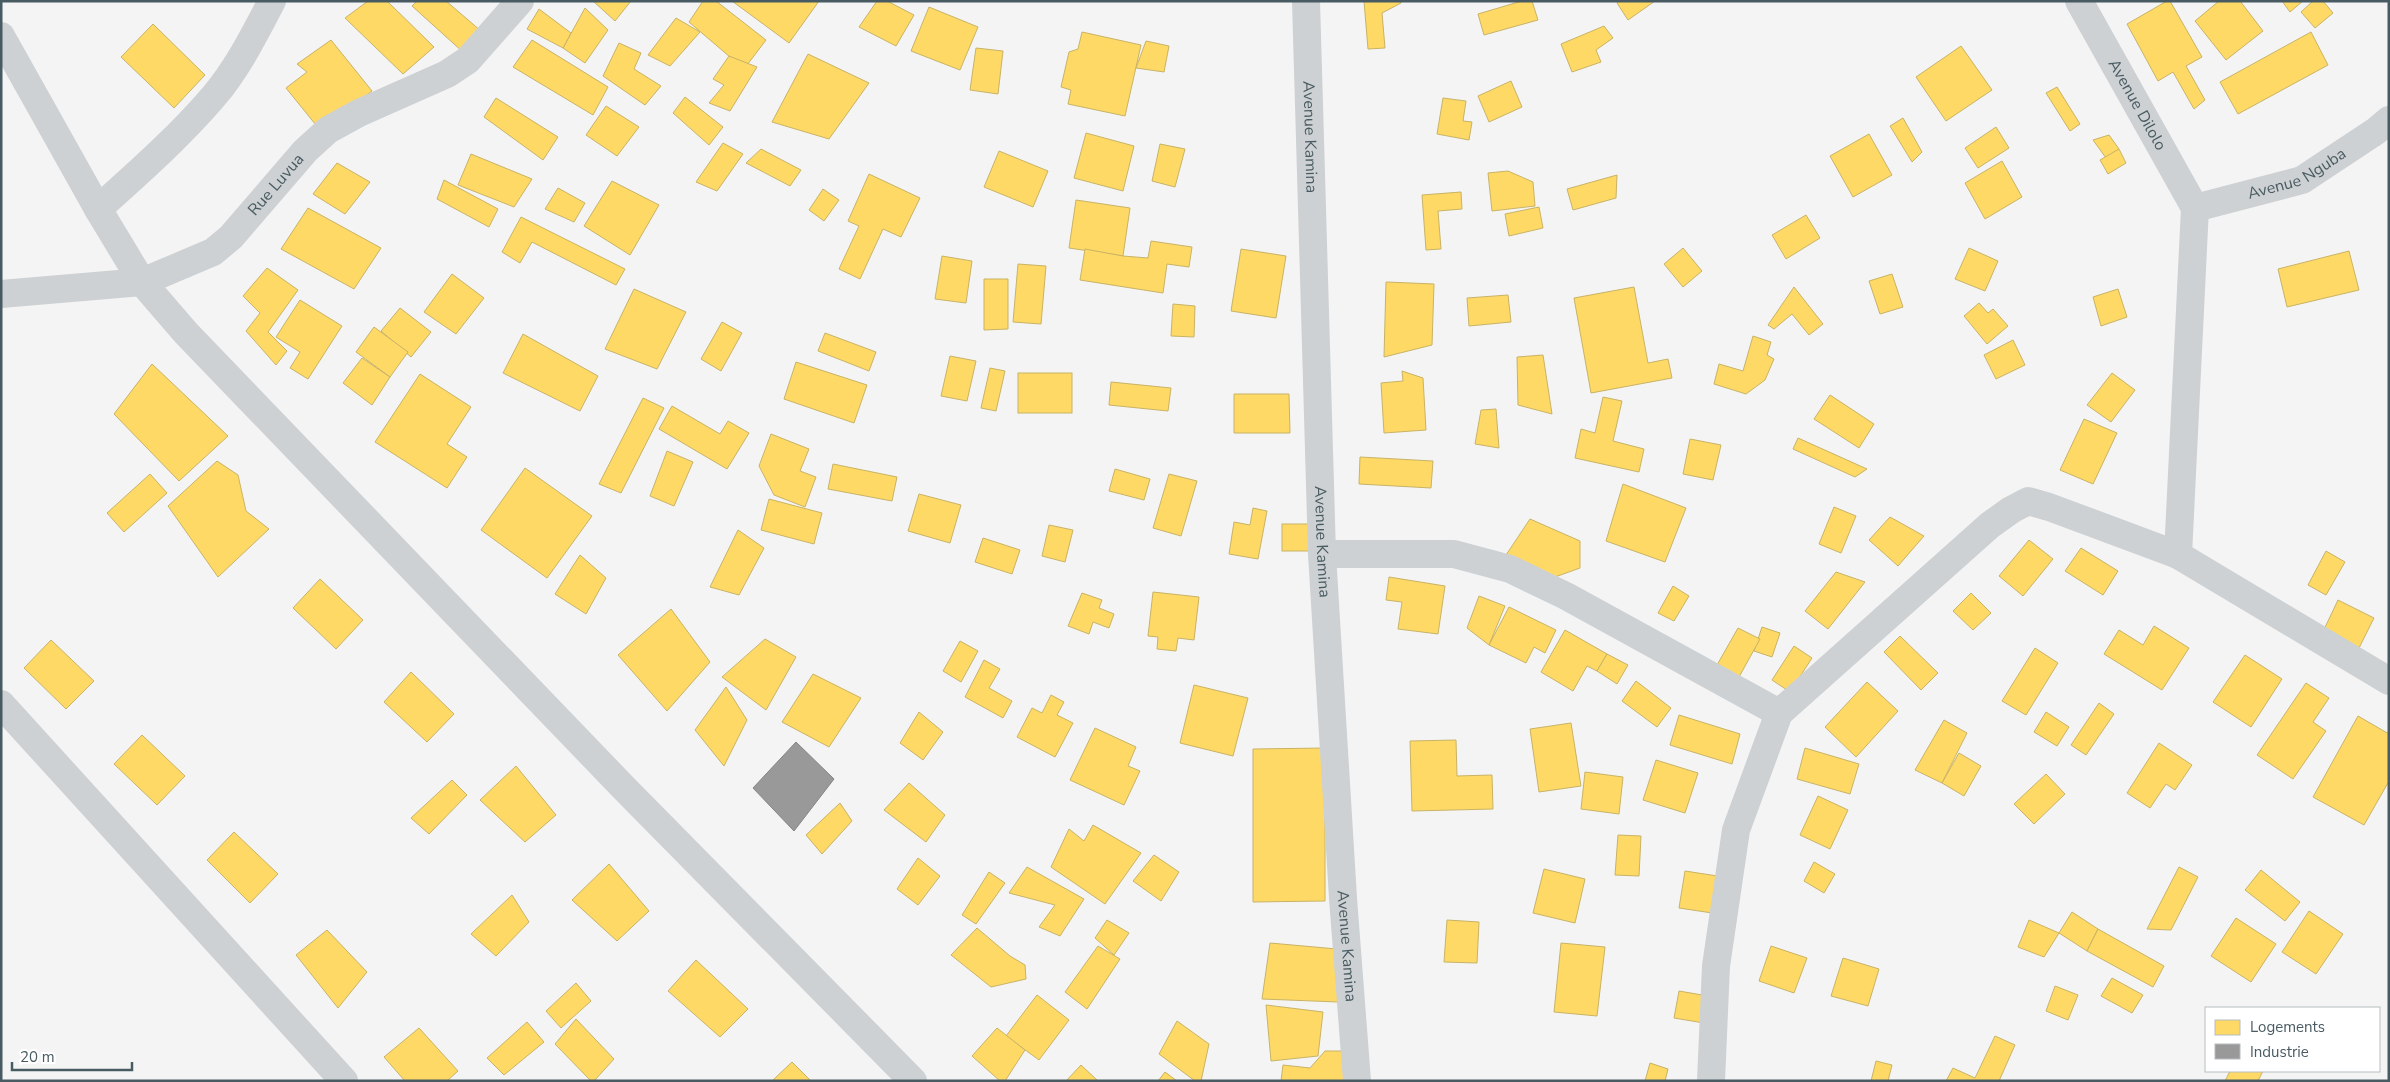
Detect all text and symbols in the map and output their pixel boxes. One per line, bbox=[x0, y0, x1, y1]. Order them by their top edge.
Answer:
street label: Avenue Dilolo bbox=[2103, 55, 2172, 154]
street label: Avenue Kamina bbox=[1297, 81, 1323, 193]
street label: Avenue Nguba bbox=[2245, 143, 2350, 205]
street label: Rue Luvua bbox=[243, 149, 309, 221]
street label: Avenue Kamina bbox=[1309, 485, 1336, 598]
street label: Avenue Kamina bbox=[1332, 889, 1362, 1003]
legend bbox=[2205, 1007, 2380, 1072]
text: Logements bbox=[2250, 1017, 2325, 1037]
scale bar bbox=[12, 1040, 132, 1072]
text: Industrie bbox=[2250, 1042, 2309, 1062]
text: 20 m bbox=[20, 1047, 55, 1067]

